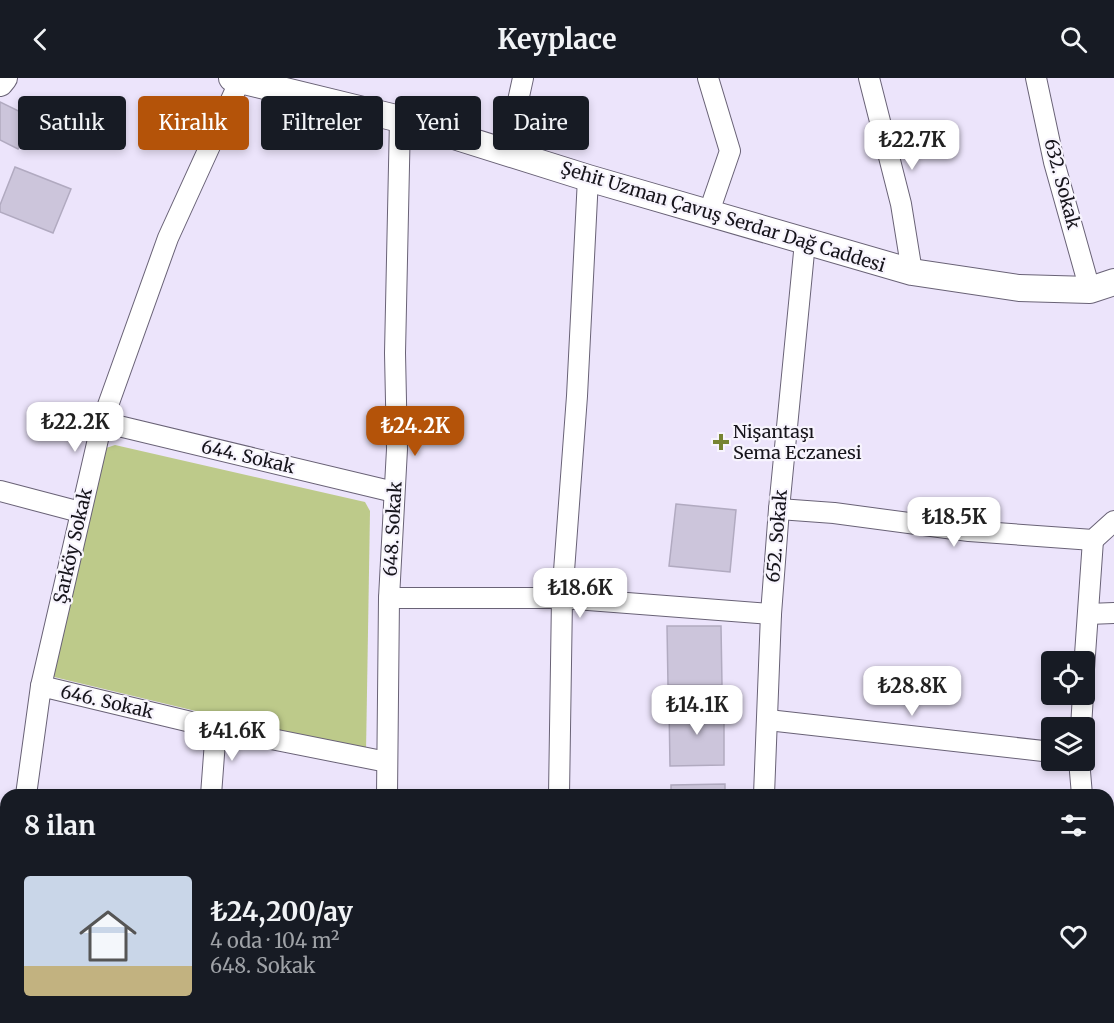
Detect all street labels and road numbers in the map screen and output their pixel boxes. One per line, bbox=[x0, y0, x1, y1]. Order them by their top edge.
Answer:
street label: 632. Sokak bbox=[1039, 136, 1086, 232]
street label: Şehit Uzman Çavuş Serdar Dağ Caddesi bbox=[558, 156, 888, 277]
street label: 644. Sokak bbox=[199, 435, 298, 479]
street label: 648. Sokak bbox=[379, 480, 407, 577]
street label: Şarköy Sokak bbox=[48, 485, 97, 606]
street label: 652. Sokak bbox=[761, 488, 792, 583]
street label: 646. Sokak bbox=[58, 680, 157, 724]

